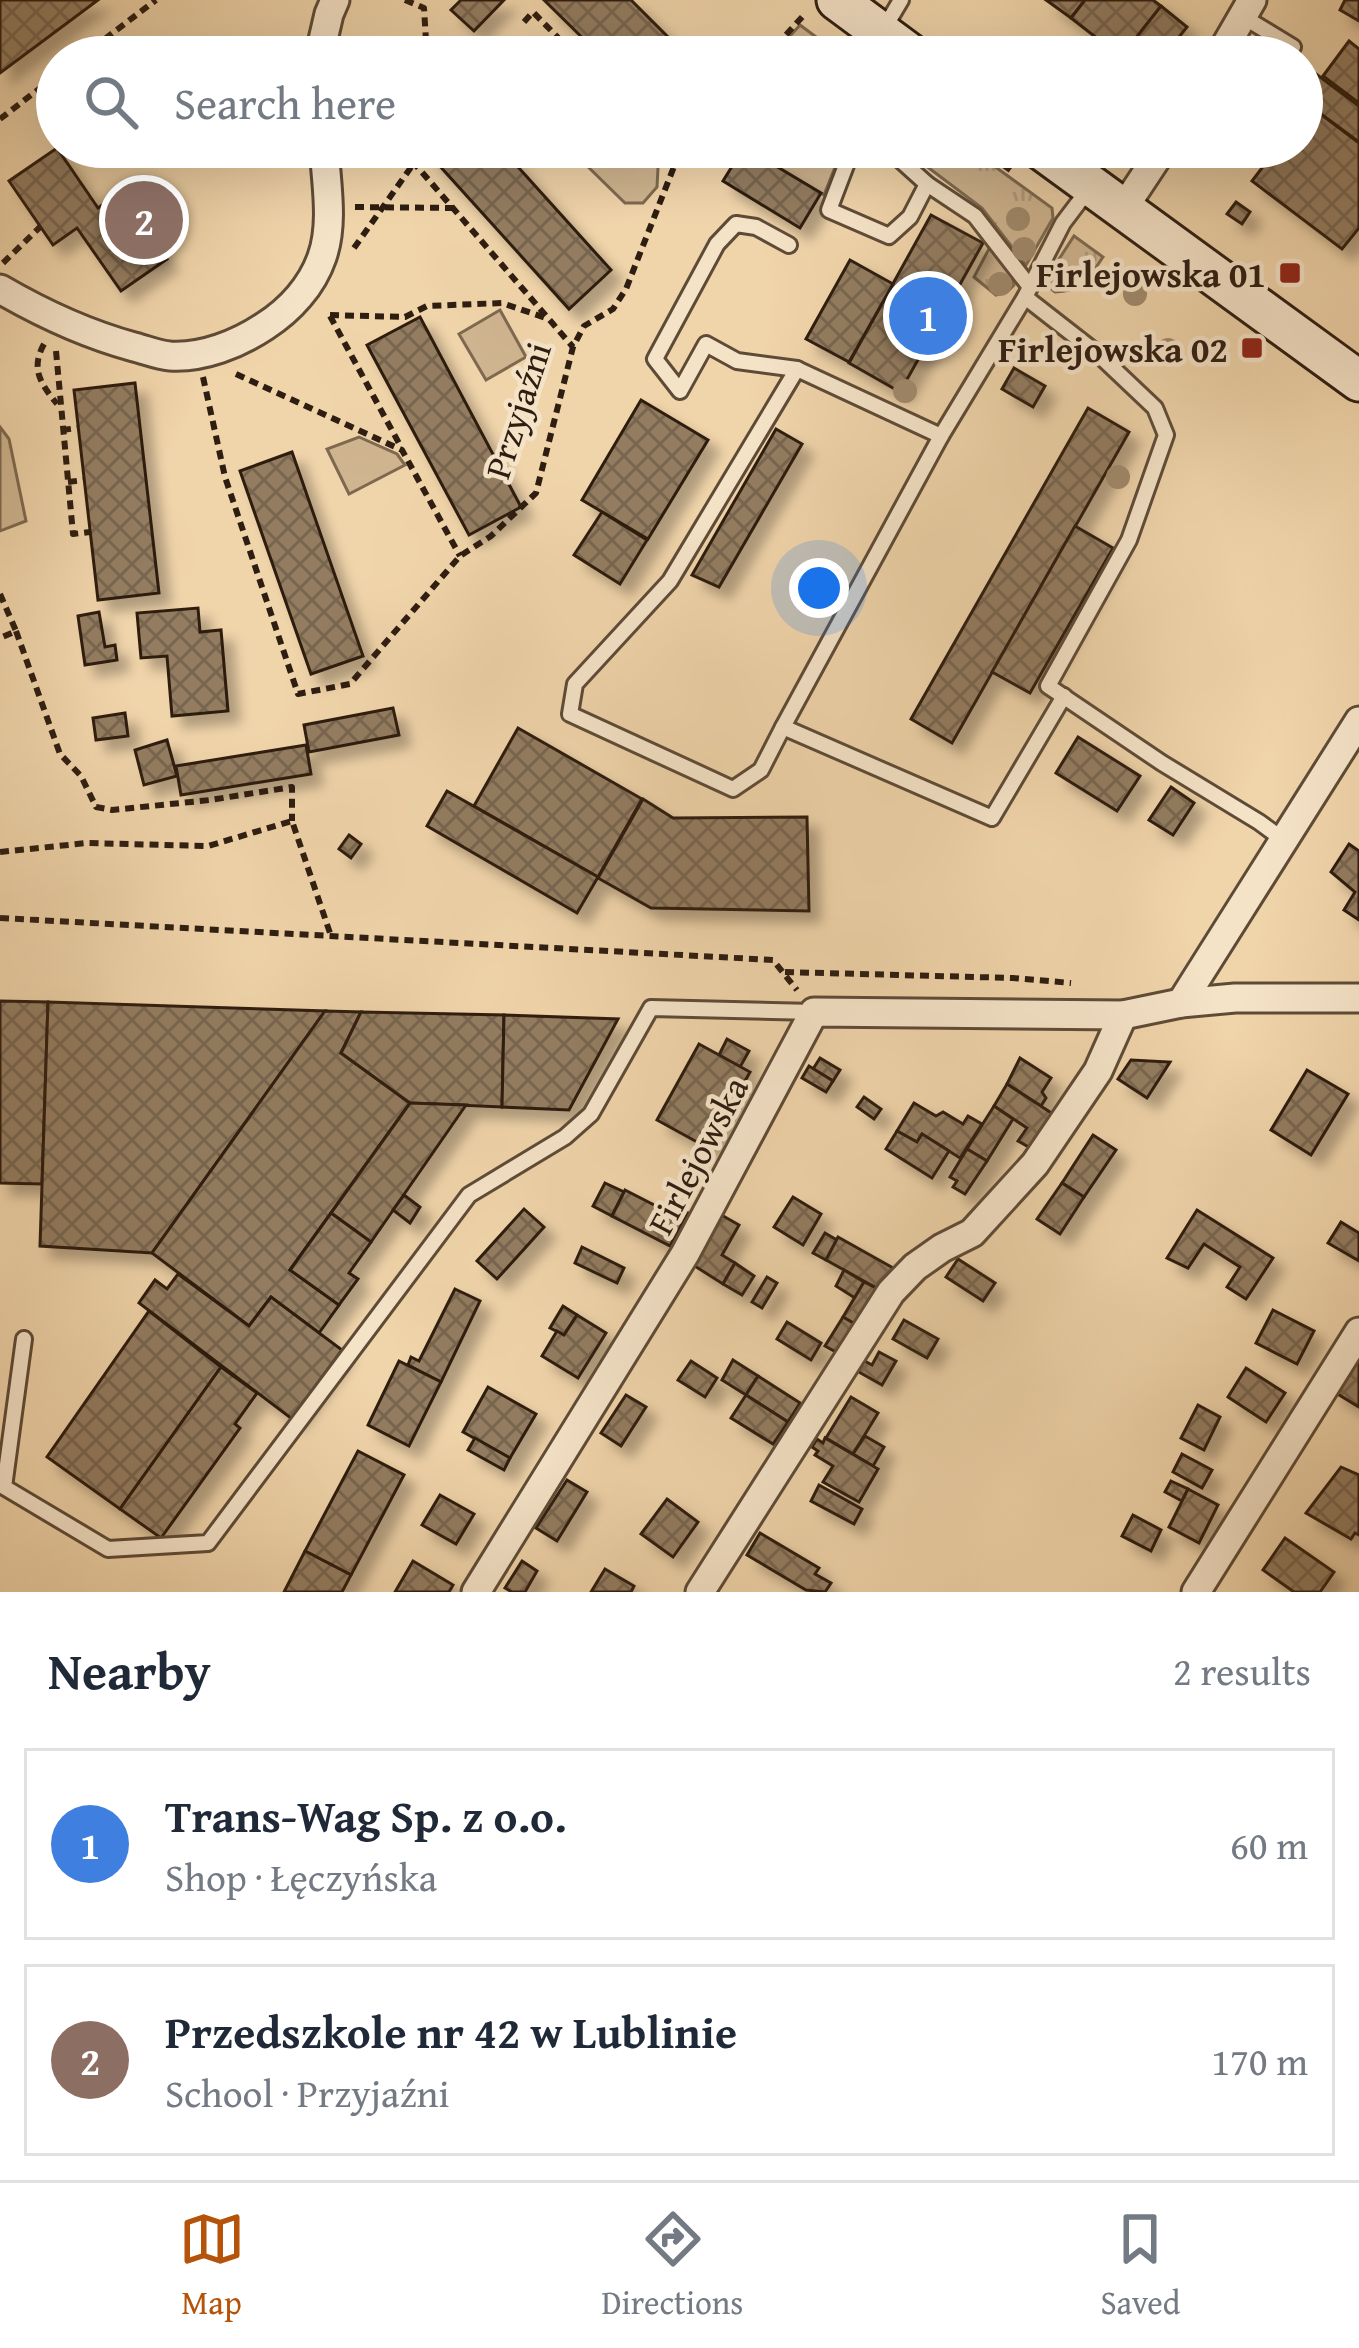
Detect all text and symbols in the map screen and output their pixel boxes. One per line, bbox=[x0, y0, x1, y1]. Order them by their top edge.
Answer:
search box bbox=[36, 36, 1323, 168]
icon: search bbox=[78, 69, 144, 135]
text: Search here bbox=[174, 70, 396, 135]
pin: 2 bbox=[105, 175, 183, 265]
place label: Firlejowska 01 bbox=[1036, 247, 1266, 300]
marker: Firlejowska 01 bbox=[1277, 260, 1303, 286]
pin: 1 bbox=[889, 271, 967, 361]
place label: Firlejowska 02 bbox=[998, 322, 1228, 375]
street label: Przyjaźni bbox=[470, 335, 564, 485]
marker: Firlejowska 02 bbox=[1239, 335, 1265, 361]
your location bbox=[789, 558, 849, 618]
street label: Firlejowska bbox=[633, 1067, 761, 1243]
text: Nearby bbox=[48, 1633, 211, 1708]
text: 2 results bbox=[1173, 1642, 1311, 1699]
text: Trans-Wag Sp. z o.o. bbox=[165, 1783, 567, 1848]
text: 1 bbox=[80, 1816, 100, 1873]
text: 60 m bbox=[1230, 1816, 1308, 1873]
text: Shop · Łęczyńska bbox=[165, 1848, 437, 1905]
text: Przedszkole nr 42 w Lublinie bbox=[165, 1999, 737, 2064]
text: 2 bbox=[80, 2032, 100, 2089]
text: 170 m bbox=[1211, 2032, 1308, 2089]
text: School · Przyjaźni bbox=[165, 2064, 449, 2121]
tab: Map bbox=[179, 2206, 245, 2326]
tab: Directions bbox=[602, 2206, 743, 2326]
tab: Saved bbox=[1101, 2206, 1180, 2326]

